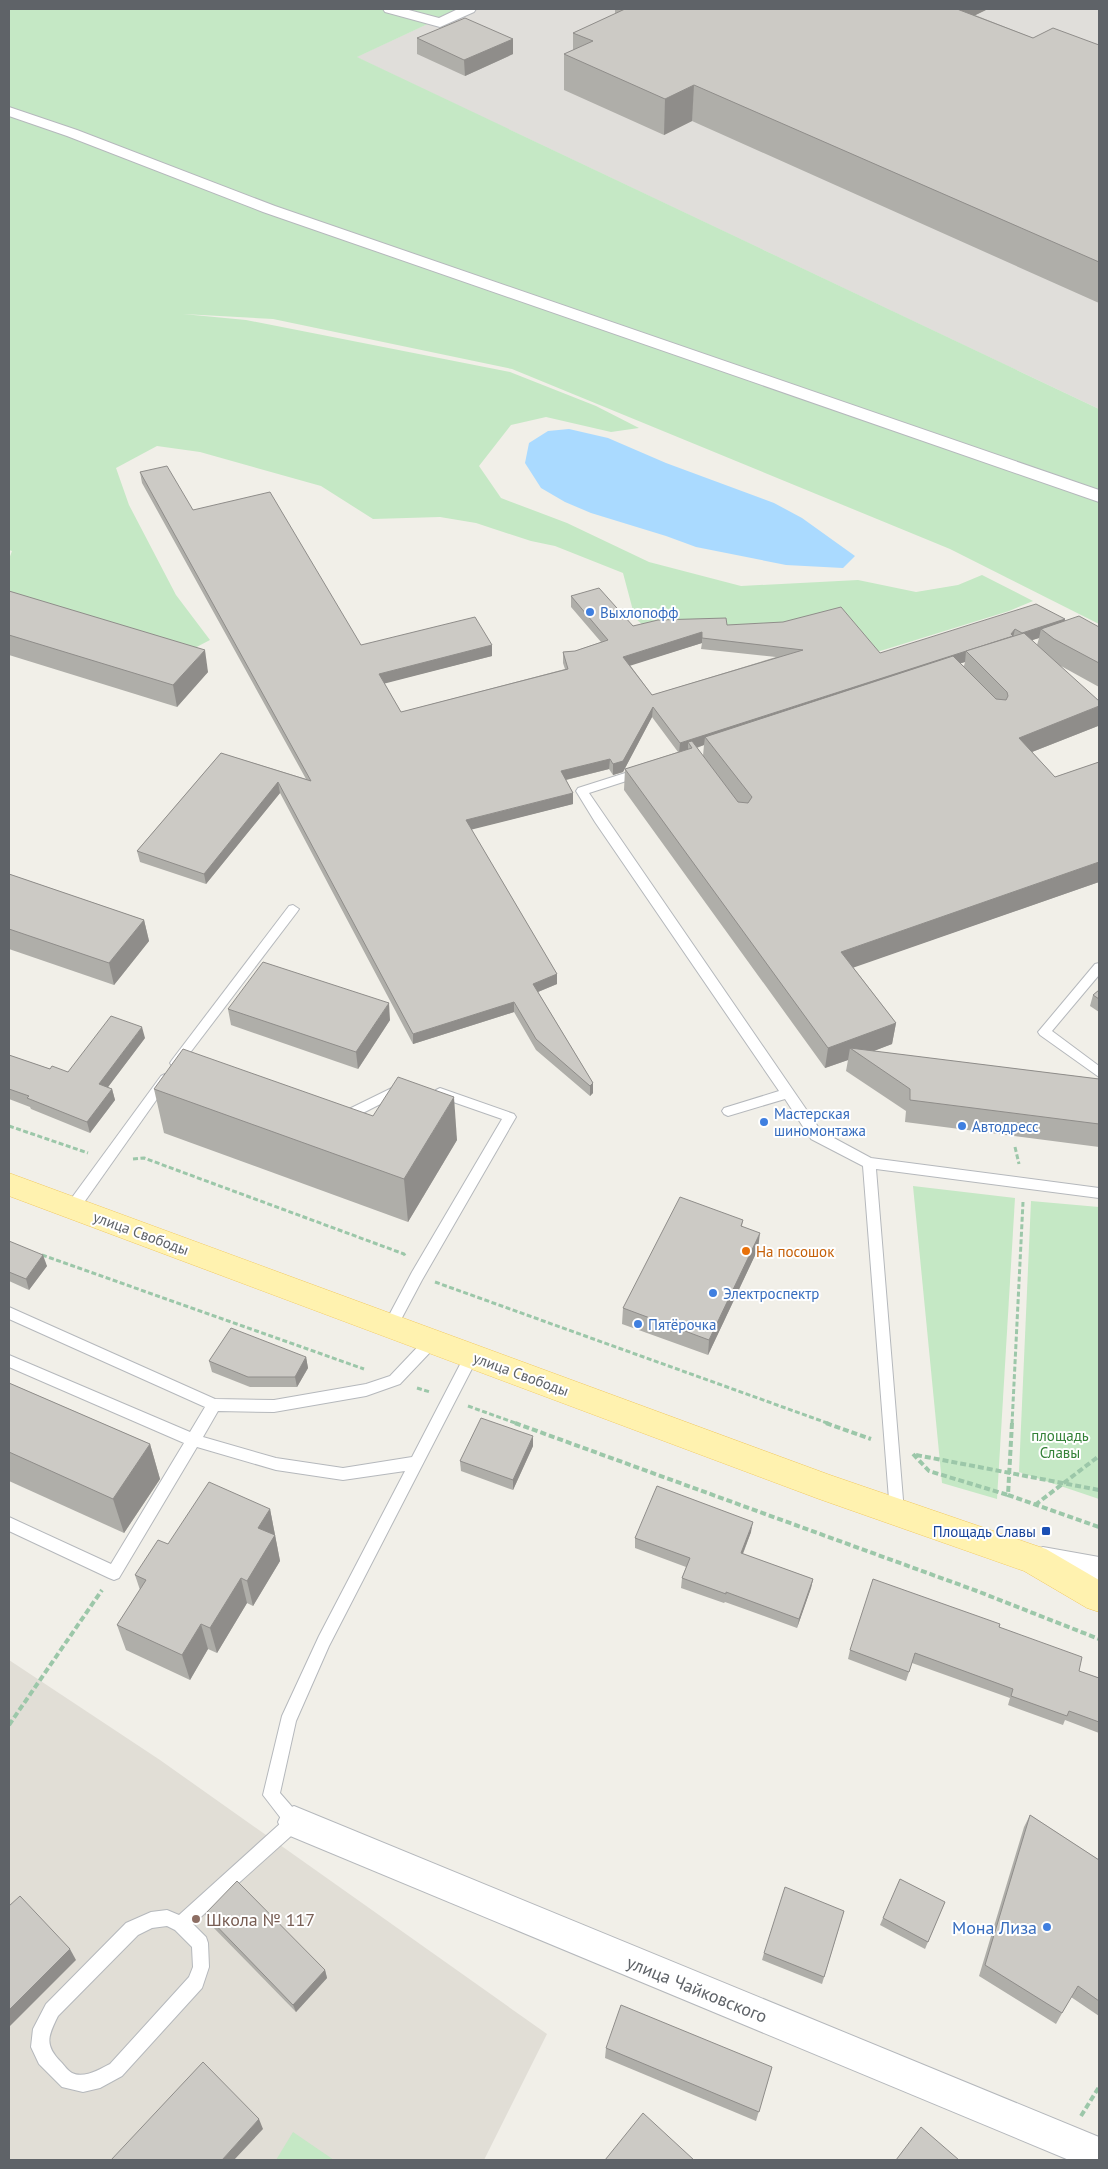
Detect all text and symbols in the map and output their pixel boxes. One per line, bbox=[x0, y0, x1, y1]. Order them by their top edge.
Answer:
place label: Выхлопофф bbox=[600, 603, 678, 622]
marker: Выхлопофф bbox=[584, 606, 596, 618]
place label: Мастерская шиномонтажа bbox=[774, 1104, 866, 1140]
marker: Мастерская шиномонтажа bbox=[758, 1116, 770, 1128]
place label: Автодресс bbox=[972, 1117, 1039, 1136]
marker: Автодресс bbox=[956, 1120, 968, 1132]
street label: улица Свободы bbox=[91, 1207, 191, 1259]
place label: На посошок bbox=[756, 1242, 835, 1261]
marker: На посошок bbox=[740, 1245, 752, 1257]
place label: Электроспектр bbox=[723, 1284, 819, 1303]
marker: Электроспектр bbox=[707, 1287, 719, 1299]
place label: Пятёрочка bbox=[648, 1315, 716, 1334]
marker: Пятёрочка bbox=[632, 1318, 644, 1330]
street label: улица Свободы bbox=[471, 1348, 571, 1400]
park label: площадь Славы bbox=[1031, 1426, 1089, 1462]
place label: Площадь Славы bbox=[933, 1522, 1036, 1541]
marker: Площадь Славы bbox=[1040, 1525, 1052, 1537]
place label: Школа № 117 bbox=[206, 1908, 315, 1931]
marker: Школа № 117 bbox=[190, 1913, 202, 1925]
place label: Мона Лиза bbox=[952, 1916, 1037, 1939]
marker: Мона Лиза bbox=[1041, 1921, 1053, 1933]
street label: улица Чайковского bbox=[623, 1950, 771, 2028]

